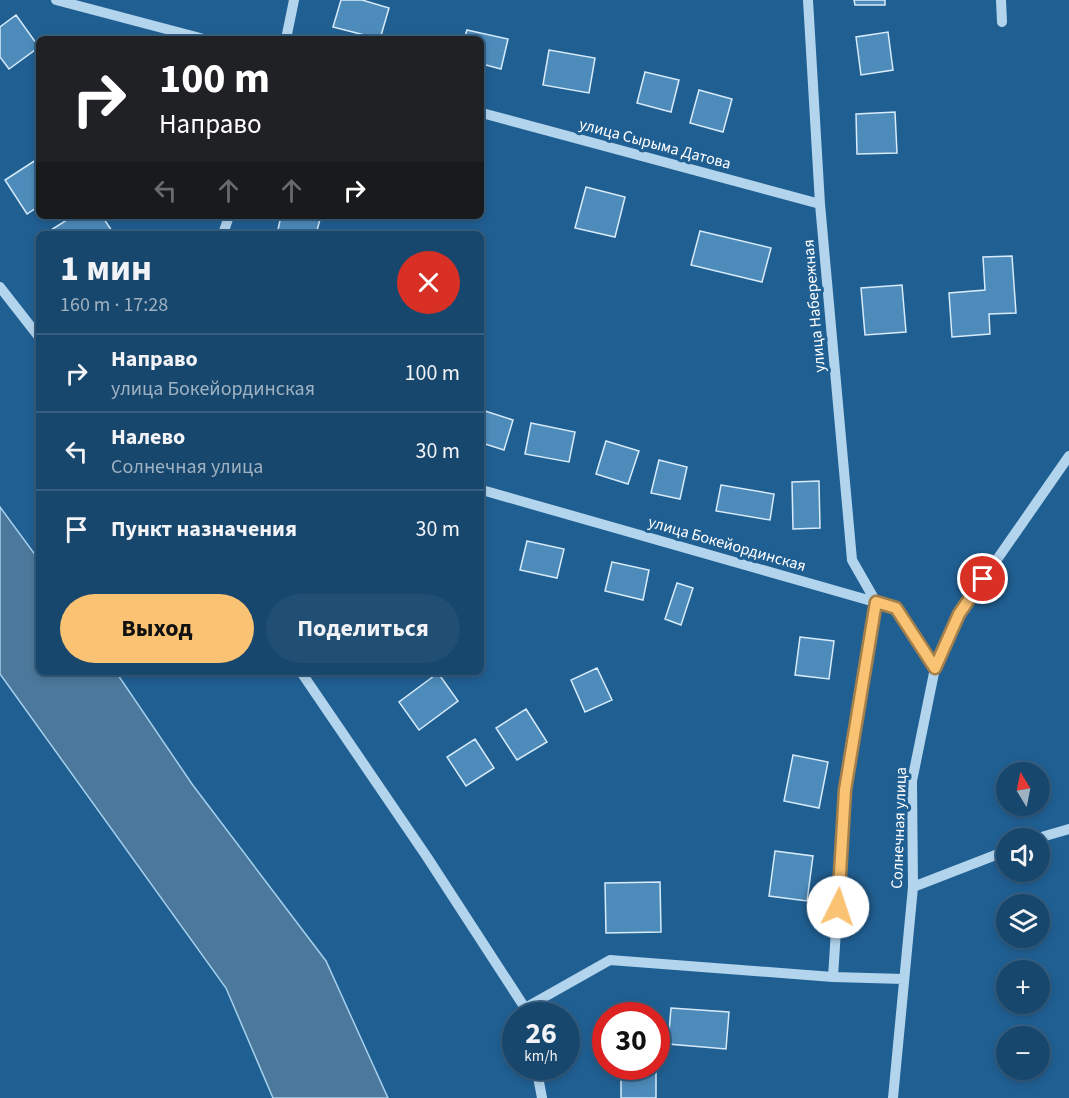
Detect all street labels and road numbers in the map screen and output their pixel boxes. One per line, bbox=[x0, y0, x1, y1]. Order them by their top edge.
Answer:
street label: улица Сырыма Датова bbox=[577, 113, 733, 175]
street label: улица Набережная bbox=[797, 239, 831, 373]
street label: улица Бокейординская bbox=[646, 511, 808, 577]
street label: Солнечная улица bbox=[886, 767, 912, 889]

